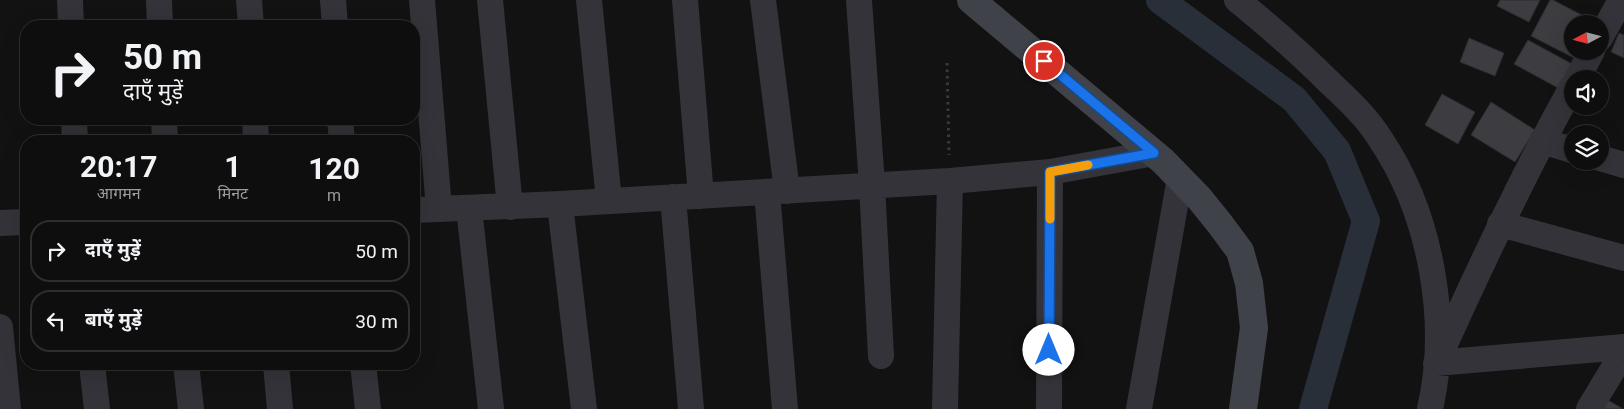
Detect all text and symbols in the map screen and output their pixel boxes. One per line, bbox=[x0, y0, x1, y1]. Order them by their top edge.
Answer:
north arrow bbox=[1564, 15, 1609, 60]
map controls bbox=[1564, 15, 1609, 170]
text: 50 m bbox=[123, 37, 202, 78]
icon: right bbox=[40, 40, 105, 105]
pin bbox=[1023, 40, 1065, 82]
icon: arrive bbox=[1030, 47, 1058, 75]
button: sound bbox=[1564, 70, 1609, 115]
text: दाएँ मुड़ें bbox=[123, 79, 183, 104]
button: layers bbox=[1564, 125, 1609, 170]
text: 20:17 bbox=[80, 149, 157, 184]
text: 1 bbox=[224, 149, 241, 184]
text: 120 bbox=[308, 151, 360, 186]
text: आगमन bbox=[97, 184, 141, 203]
text: मिनट bbox=[218, 184, 248, 203]
text: m bbox=[327, 186, 341, 205]
icon: right bbox=[42, 237, 70, 265]
text: दाएँ मुड़ें bbox=[85, 238, 141, 261]
text: 50 m bbox=[355, 240, 398, 263]
icon: left bbox=[42, 307, 70, 335]
text: बाएँ मुड़ें bbox=[85, 308, 142, 331]
text: 30 m bbox=[355, 310, 398, 333]
position arrow bbox=[1022, 323, 1074, 375]

